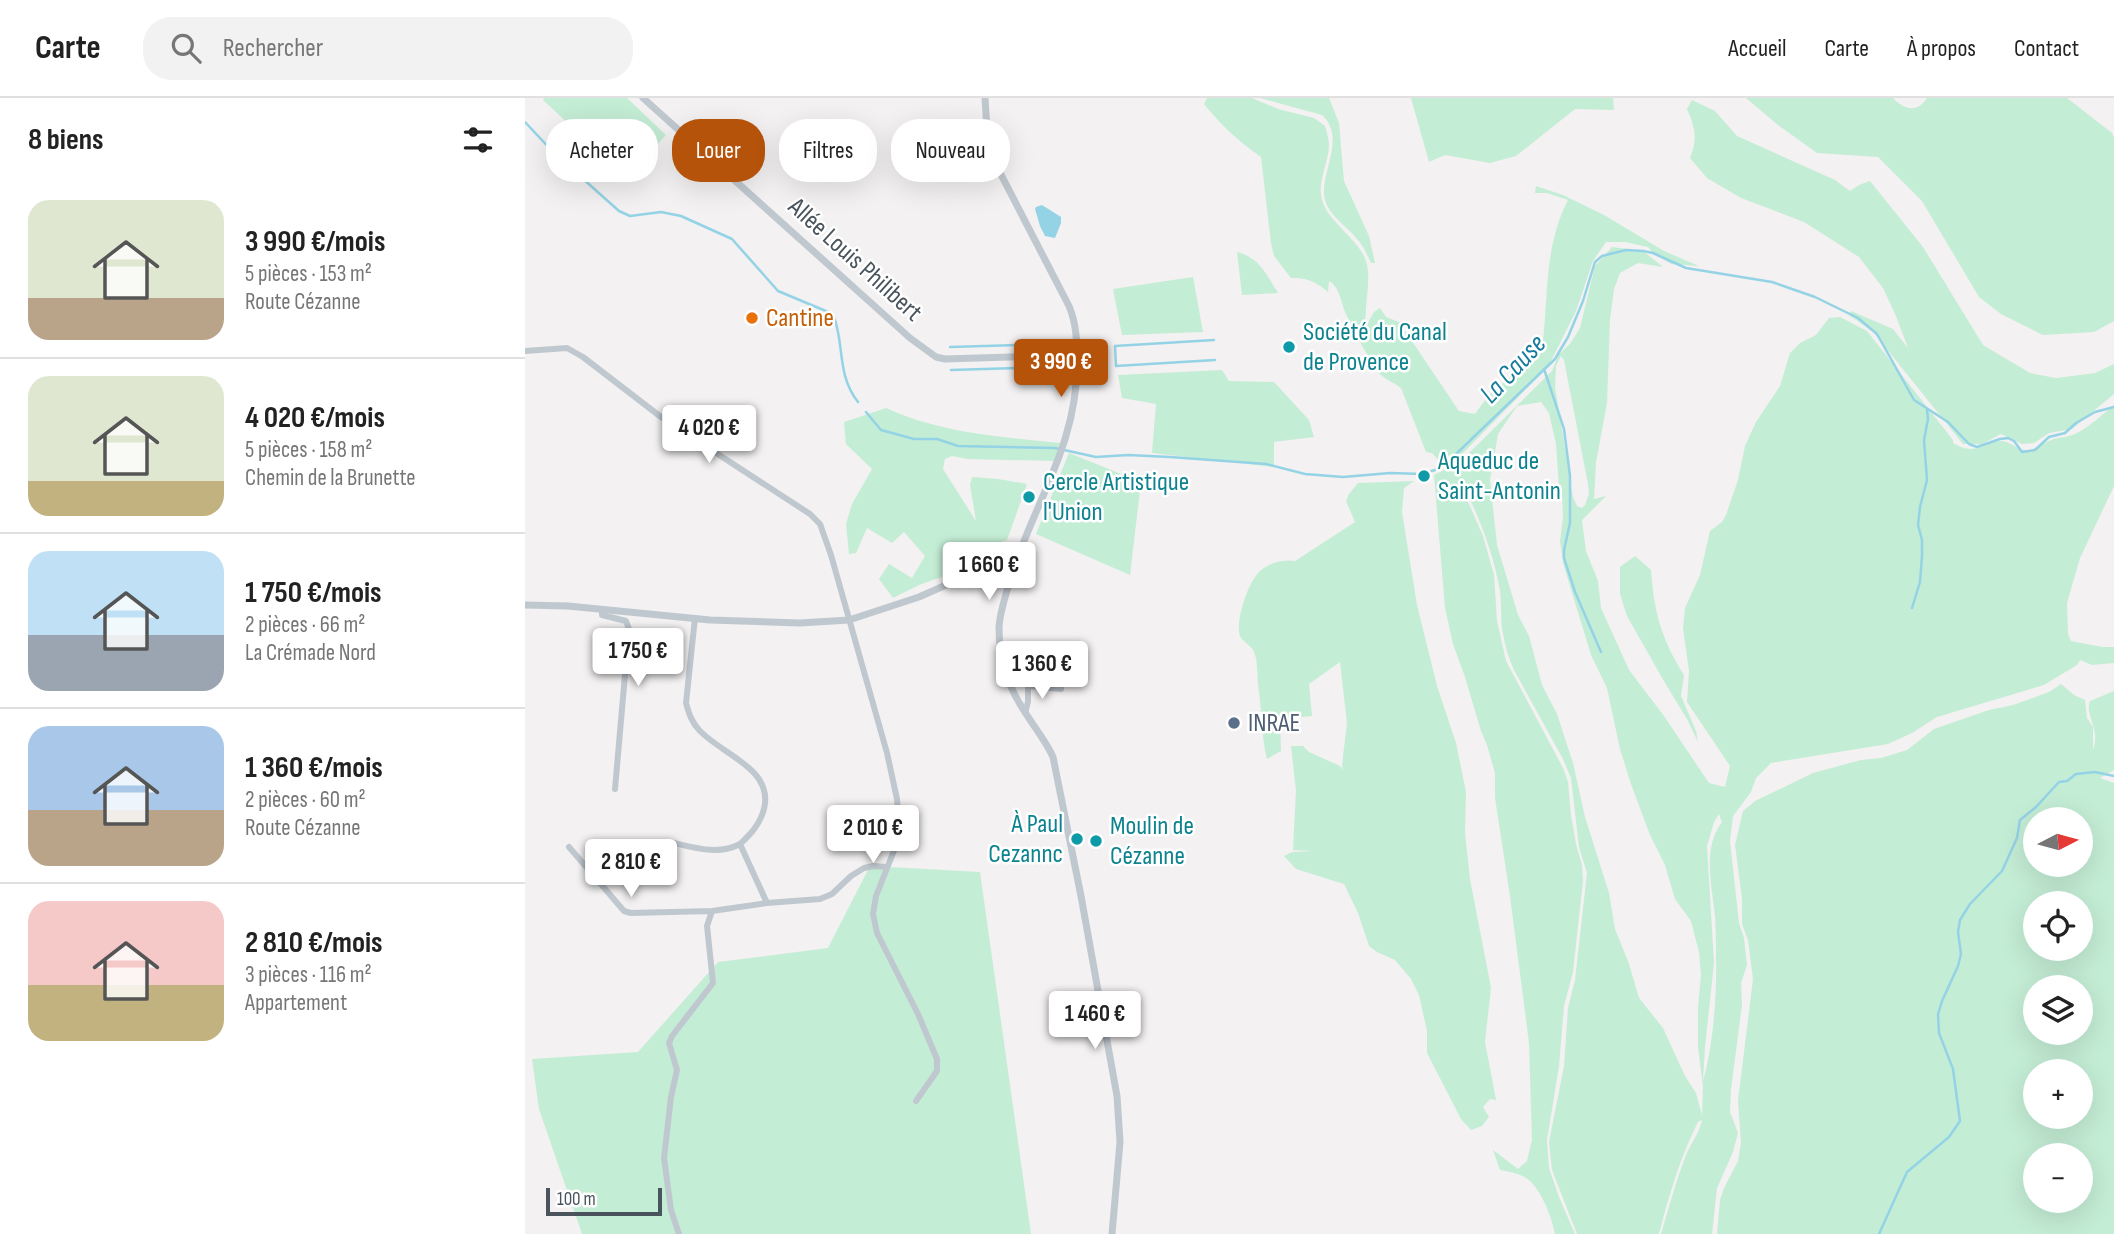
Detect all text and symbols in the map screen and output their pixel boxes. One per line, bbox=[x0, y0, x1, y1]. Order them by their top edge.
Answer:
search box bbox=[143, 17, 633, 80]
text: Carte bbox=[35, 28, 101, 68]
icon: search bbox=[167, 29, 205, 67]
text: Rechercher bbox=[223, 33, 323, 64]
text: Accueil bbox=[1728, 34, 1787, 63]
text: Carte bbox=[1825, 34, 1869, 63]
text: À propos bbox=[1907, 34, 1976, 63]
text: Contact bbox=[2014, 34, 2079, 63]
chip: Acheter bbox=[546, 119, 658, 182]
chip: Louer bbox=[672, 119, 765, 182]
chip: Filtres bbox=[779, 119, 877, 182]
chip: Nouveau bbox=[891, 119, 1010, 182]
icon: filters bbox=[459, 121, 497, 159]
text: 8 biens bbox=[28, 122, 104, 158]
street label: Allée Louis Philibert bbox=[781, 191, 928, 328]
text: 3 990 €/mois bbox=[245, 224, 385, 260]
icon: home bbox=[84, 228, 168, 312]
text: 5 pièces · 153 m² bbox=[245, 260, 372, 288]
text: Route Cézanne bbox=[245, 288, 360, 316]
place label: Cantine bbox=[766, 303, 834, 334]
marker: Cantine bbox=[744, 310, 760, 326]
place label: Société du Canal de Provence bbox=[1303, 317, 1447, 378]
water label: La Cause bbox=[1473, 328, 1553, 410]
marker: Société du Canal de Provence bbox=[1281, 339, 1297, 355]
pin: 3 990 € bbox=[996, 340, 1126, 399]
text: 3 990 € bbox=[1030, 348, 1092, 376]
text: 4 020 €/mois bbox=[245, 400, 385, 436]
icon: home bbox=[84, 404, 168, 488]
pin: 4 020 € bbox=[644, 406, 774, 465]
text: 4 020 € bbox=[678, 414, 740, 442]
text: 5 pièces · 158 m² bbox=[245, 436, 372, 464]
place label: Aqueduc de Saint-Antonin bbox=[1437, 446, 1561, 507]
text: Chemin de la Brunette bbox=[245, 464, 416, 492]
place label: Cercle Artistique l'Union bbox=[1043, 467, 1189, 528]
marker: Aqueduc de Saint-Antonin bbox=[1416, 468, 1432, 484]
marker: Cercle Artistique l'Union bbox=[1021, 489, 1037, 505]
pin: 1 660 € bbox=[924, 542, 1054, 602]
text: 1 660 € bbox=[959, 551, 1019, 579]
text: 1 750 €/mois bbox=[245, 575, 382, 611]
icon: home bbox=[84, 579, 168, 663]
text: 2 pièces · 66 m² bbox=[245, 611, 365, 639]
pin: 1 750 € bbox=[573, 628, 703, 688]
text: 1 750 € bbox=[608, 637, 668, 665]
text: La Crémade Nord bbox=[245, 639, 376, 667]
pin: 1 360 € bbox=[977, 642, 1107, 701]
text: 1 360 € bbox=[1012, 650, 1072, 678]
place label: INRAE bbox=[1248, 708, 1300, 739]
marker: INRAE bbox=[1226, 715, 1242, 731]
text: 1 360 €/mois bbox=[245, 750, 383, 786]
icon: home bbox=[84, 754, 168, 838]
text: 2 pièces · 60 m² bbox=[245, 786, 366, 814]
pin: 2 010 € bbox=[808, 806, 938, 865]
north arrow bbox=[2023, 807, 2093, 877]
map controls bbox=[2023, 807, 2093, 1213]
place label: À Paul Cezannc bbox=[988, 809, 1063, 870]
place label: Moulin de Cézanne bbox=[1110, 811, 1194, 872]
text: Route Cézanne bbox=[245, 814, 360, 842]
text: 2 010 € bbox=[843, 814, 903, 842]
marker: À Paul Cezannc bbox=[1069, 831, 1085, 847]
marker: Moulin de Cézanne bbox=[1088, 833, 1104, 849]
pin: 2 810 € bbox=[566, 840, 696, 899]
text: 2 810 € bbox=[601, 848, 661, 876]
button: locate bbox=[2023, 891, 2093, 961]
text: 2 810 €/mois bbox=[245, 925, 383, 961]
icon: home bbox=[84, 929, 168, 1013]
text: 3 pièces · 116 m² bbox=[245, 961, 372, 989]
button: layers bbox=[2023, 975, 2093, 1045]
text: Appartement bbox=[245, 989, 347, 1017]
pin: 1 460 € bbox=[1030, 992, 1160, 1051]
text: 1 460 € bbox=[1065, 1000, 1125, 1028]
button: + bbox=[2023, 1059, 2093, 1129]
button: − bbox=[2023, 1143, 2093, 1213]
scale bar bbox=[546, 1185, 661, 1217]
text: 100 m bbox=[557, 1188, 596, 1211]

